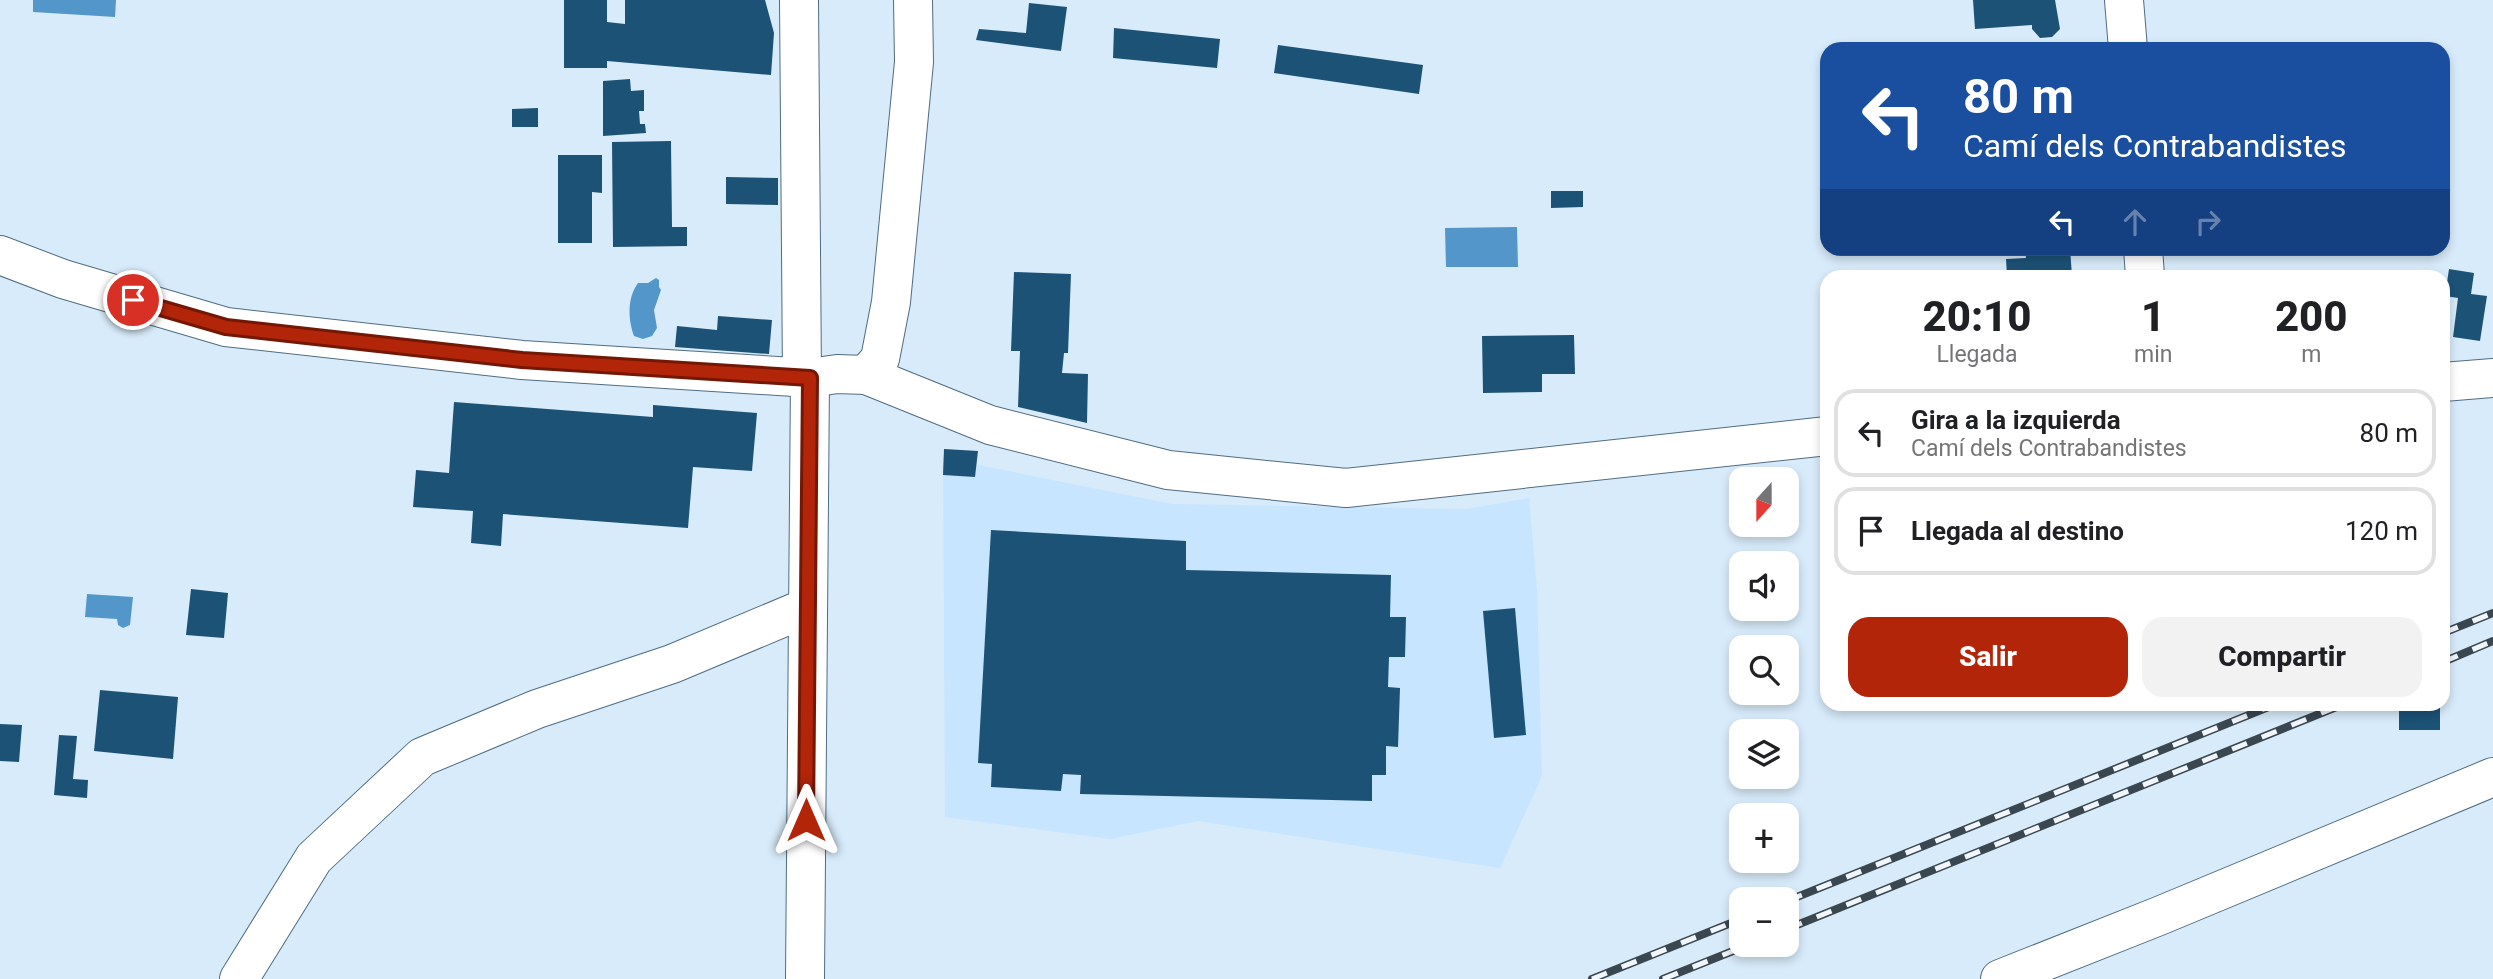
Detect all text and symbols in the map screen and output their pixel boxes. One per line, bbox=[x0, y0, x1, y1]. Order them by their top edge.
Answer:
text: 80 m bbox=[1963, 68, 2074, 125]
icon: left bbox=[1848, 70, 1939, 161]
text: Camí dels Contrabandistes bbox=[1963, 127, 2347, 165]
icon: left bbox=[2043, 203, 2081, 241]
icon: ahead bbox=[2116, 203, 2154, 241]
icon: right bbox=[2189, 203, 2227, 241]
pin bbox=[103, 270, 163, 330]
icon: arrive bbox=[114, 281, 152, 319]
text: 20:10 bbox=[1922, 292, 2032, 341]
text: 1 bbox=[2141, 292, 2165, 341]
text: 200 bbox=[2275, 292, 2348, 341]
text: Llegada bbox=[1936, 341, 2018, 368]
text: min bbox=[2134, 341, 2172, 368]
text: m bbox=[2301, 341, 2321, 368]
text: Gira a la izquierda bbox=[1911, 405, 2121, 435]
icon: left bbox=[1852, 414, 1890, 452]
text: 80 m bbox=[2360, 418, 2418, 448]
text: Camí dels Contrabandistes bbox=[1911, 435, 2187, 462]
north arrow bbox=[1729, 467, 1799, 537]
map controls bbox=[1729, 467, 1799, 957]
icon: arrive bbox=[1852, 512, 1890, 550]
text: Llegada al destino bbox=[1911, 516, 2124, 546]
text: 120 m bbox=[2345, 516, 2418, 546]
button: sound bbox=[1729, 551, 1799, 621]
button: Salir bbox=[1848, 617, 2128, 697]
button: Compartir bbox=[2142, 617, 2422, 697]
button: search bbox=[1729, 635, 1799, 705]
button: layers bbox=[1729, 719, 1799, 789]
position arrow bbox=[769, 783, 843, 857]
button: + bbox=[1729, 803, 1799, 873]
button: − bbox=[1729, 887, 1799, 957]

